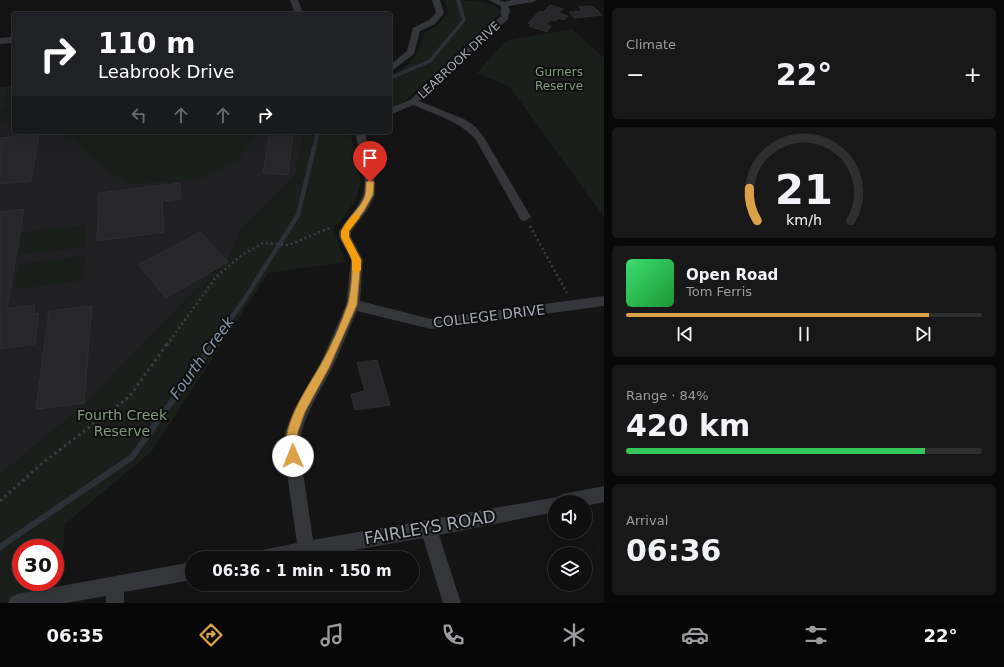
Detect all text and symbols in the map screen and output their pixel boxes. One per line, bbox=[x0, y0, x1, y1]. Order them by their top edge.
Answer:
street label: LEABROOK DRIVE bbox=[415, 19, 503, 101]
text: 110 m bbox=[98, 27, 195, 60]
icon: right bbox=[32, 28, 84, 80]
text: Climate bbox=[626, 37, 676, 52]
text: 22° bbox=[776, 57, 832, 92]
text: Leabrook Drive bbox=[98, 61, 234, 82]
text: − bbox=[626, 62, 644, 87]
text: + bbox=[964, 62, 982, 87]
park label: Gurners Reserve bbox=[535, 65, 583, 93]
icon: left bbox=[128, 104, 150, 126]
icon: ahead bbox=[170, 104, 192, 126]
icon: ahead bbox=[212, 104, 234, 126]
icon: right bbox=[254, 104, 276, 126]
pin bbox=[353, 141, 387, 182]
icon: arrive bbox=[359, 147, 381, 169]
text: 21 bbox=[775, 164, 833, 213]
text: km/h bbox=[786, 211, 822, 227]
text: Open Road bbox=[686, 266, 778, 284]
text: Tom Ferris bbox=[686, 284, 752, 299]
street label: COLLEGE DRIVE bbox=[432, 301, 546, 331]
water label: Fourth Creek bbox=[166, 312, 239, 403]
icon: previous bbox=[674, 323, 696, 345]
icon: pause bbox=[793, 323, 815, 345]
icon: next bbox=[912, 323, 934, 345]
text: Range · 84% bbox=[626, 388, 709, 403]
park label: Fourth Creek Reserve bbox=[77, 407, 168, 439]
text: 420 km bbox=[626, 408, 750, 443]
position arrow bbox=[272, 435, 314, 477]
map controls bbox=[548, 495, 592, 591]
button: sound bbox=[548, 495, 592, 539]
street label: FAIRLEYS ROAD bbox=[363, 506, 497, 548]
text: Arrival bbox=[626, 513, 668, 528]
text: 06:36 bbox=[626, 533, 722, 568]
speed limit sign: 30 bbox=[12, 539, 64, 591]
button: layers bbox=[548, 547, 592, 591]
text: 06:36 · 1 min · 150 m bbox=[212, 562, 392, 580]
icon: directions bbox=[197, 621, 225, 649]
icon: music bbox=[318, 621, 346, 649]
icon: phone bbox=[439, 621, 467, 649]
icon: climate bbox=[560, 621, 588, 649]
icon: car bbox=[681, 621, 709, 649]
icon: filters bbox=[802, 621, 830, 649]
text: 06:35 bbox=[47, 625, 104, 646]
text: 22° bbox=[923, 625, 957, 646]

